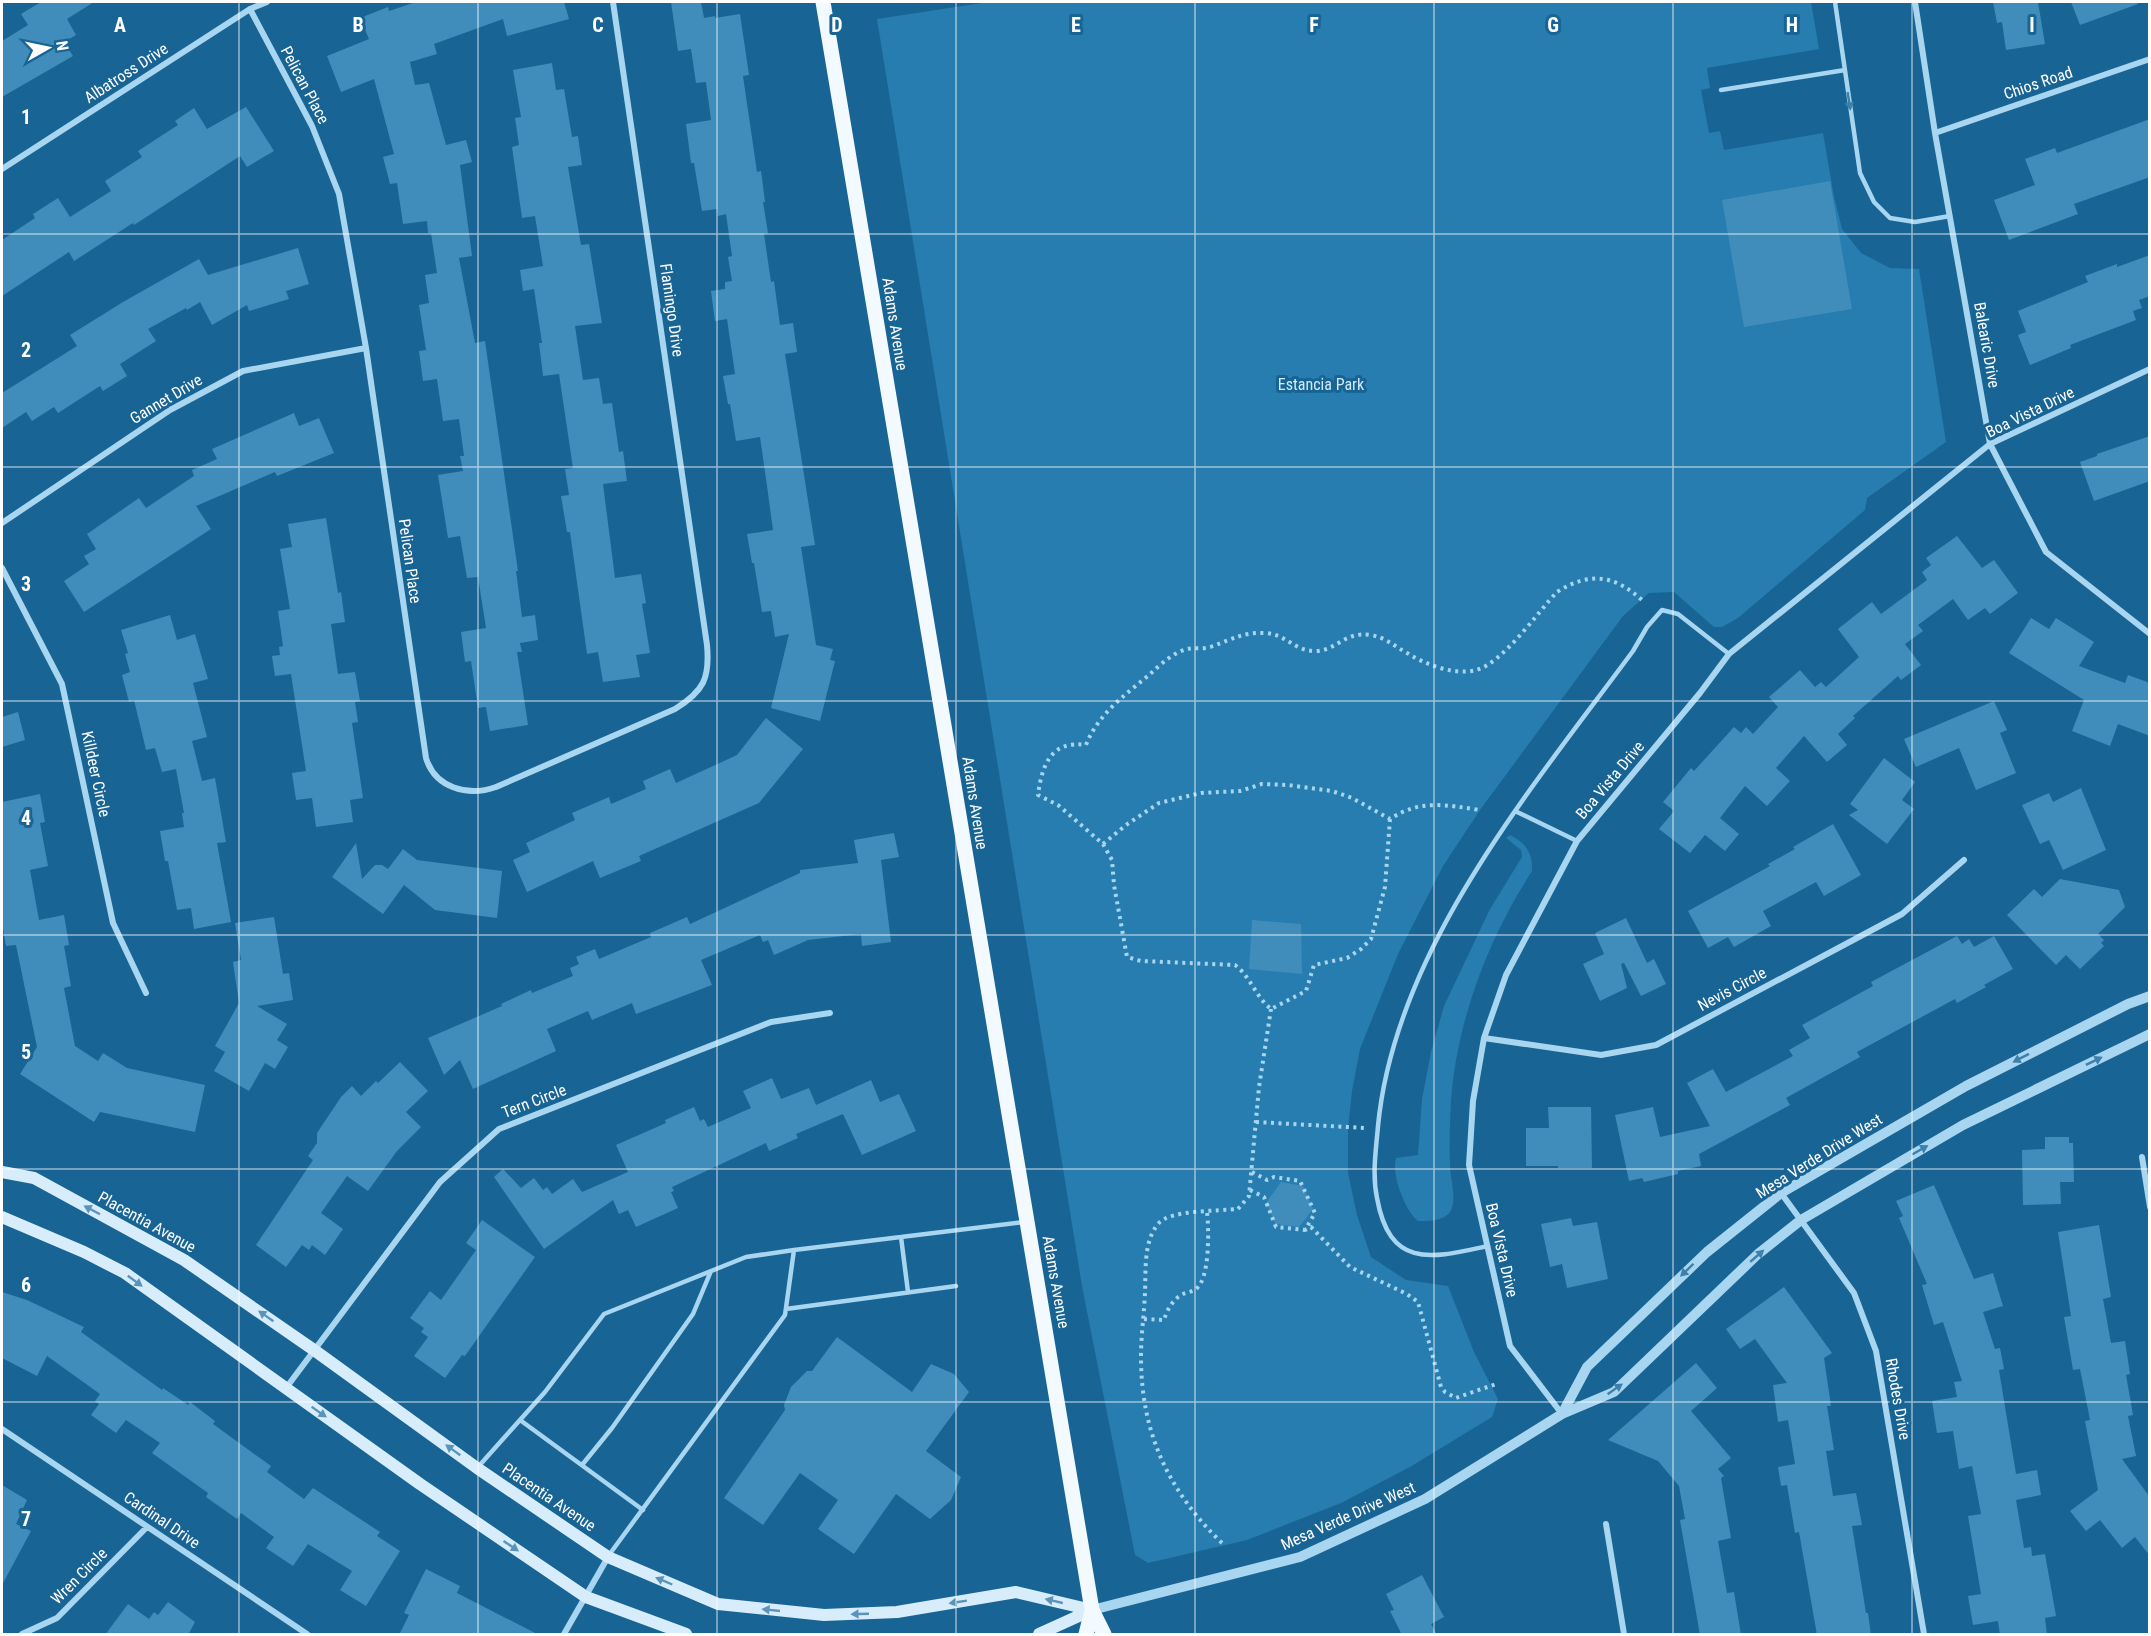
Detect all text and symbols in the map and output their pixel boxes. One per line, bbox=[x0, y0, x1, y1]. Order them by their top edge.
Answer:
text: A bbox=[114, 13, 126, 37]
text: B bbox=[352, 13, 364, 37]
text: C bbox=[592, 13, 604, 37]
text: D bbox=[831, 13, 843, 37]
text: E bbox=[1071, 13, 1081, 37]
text: F bbox=[1309, 13, 1319, 37]
text: G bbox=[1547, 13, 1559, 37]
text: H bbox=[1786, 13, 1798, 37]
text: I bbox=[2029, 13, 2035, 37]
north arrow bbox=[18, 18, 78, 78]
text: N bbox=[52, 39, 72, 52]
street label: Albatross Drive bbox=[81, 39, 171, 107]
street label: Pelican Place bbox=[277, 43, 333, 127]
street label: Chios Road bbox=[2001, 62, 2075, 104]
one-way arrow bbox=[1845, 92, 1854, 111]
text: 1 bbox=[21, 105, 31, 129]
street label: Flamingo Drive bbox=[656, 262, 688, 358]
street label: Adams Avenue bbox=[878, 276, 912, 372]
street label: Balearic Drive bbox=[1970, 301, 2004, 389]
text: 2 bbox=[21, 338, 31, 362]
street label: Gannet Drive bbox=[127, 370, 205, 428]
park label: Estancia Park bbox=[1278, 375, 1365, 394]
street label: Boa Vista Drive bbox=[1983, 382, 2077, 442]
street label: Pelican Place bbox=[395, 517, 425, 605]
text: 3 bbox=[21, 572, 31, 596]
street label: Killdeer Circle bbox=[78, 729, 114, 819]
street label: Boa Vista Drive bbox=[1572, 737, 1648, 823]
street label: Adams Avenue bbox=[958, 755, 992, 851]
text: 4 bbox=[21, 806, 31, 830]
street label: Nevis Circle bbox=[1695, 963, 1769, 1015]
text: 5 bbox=[21, 1040, 31, 1064]
one-way arrow bbox=[2013, 1053, 2030, 1063]
one-way arrow bbox=[2085, 1057, 2102, 1066]
street label: Tern Circle bbox=[499, 1080, 569, 1122]
street label: Mesa Verde Drive West bbox=[1752, 1109, 1886, 1203]
one-way arrow bbox=[1912, 1145, 1928, 1156]
street label: Placentia Avenue bbox=[95, 1187, 199, 1257]
street label: Boa Vista Drive bbox=[1482, 1201, 1522, 1299]
one-way arrow bbox=[84, 1205, 101, 1215]
street label: Adams Avenue bbox=[1038, 1234, 1074, 1330]
one-way arrow bbox=[1749, 1250, 1764, 1263]
one-way arrow bbox=[1681, 1263, 1695, 1277]
text: 6 bbox=[21, 1273, 31, 1297]
one-way arrow bbox=[127, 1275, 143, 1287]
one-way arrow bbox=[258, 1311, 274, 1322]
street label: Rhodes Drive bbox=[1881, 1357, 1915, 1441]
one-way arrow bbox=[1606, 1383, 1622, 1395]
one-way arrow bbox=[312, 1406, 327, 1418]
one-way arrow bbox=[446, 1445, 461, 1457]
street label: Placentia Avenue bbox=[499, 1459, 599, 1535]
street label: Mesa Verde Drive West bbox=[1278, 1478, 1418, 1554]
street label: Cardinal Drive bbox=[120, 1488, 204, 1552]
text: 7 bbox=[21, 1507, 31, 1531]
one-way arrow bbox=[503, 1540, 519, 1552]
street label: Wren Circle bbox=[47, 1544, 111, 1608]
one-way arrow bbox=[655, 1576, 673, 1586]
one-way arrow bbox=[1045, 1596, 1063, 1606]
one-way arrow bbox=[948, 1598, 967, 1607]
one-way arrow bbox=[762, 1605, 781, 1615]
one-way arrow bbox=[851, 1609, 870, 1618]

